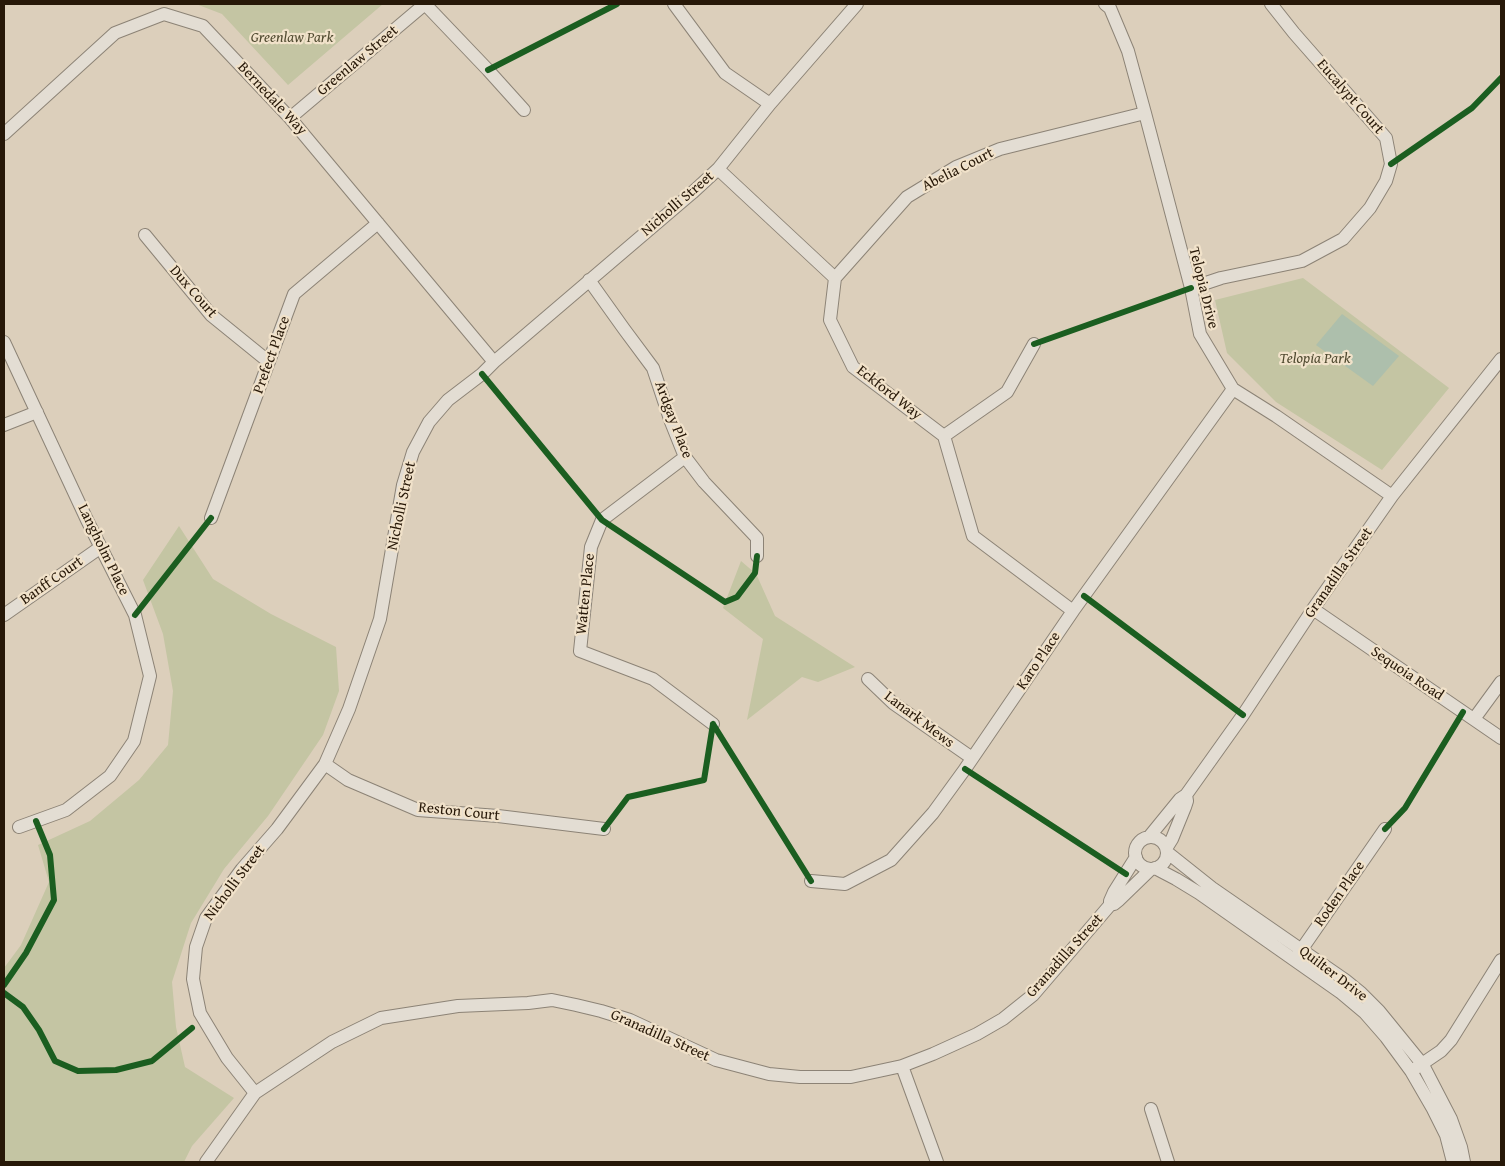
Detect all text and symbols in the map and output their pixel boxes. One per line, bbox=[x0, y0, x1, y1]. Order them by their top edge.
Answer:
street label: Greenlaw Street bbox=[314, 22, 402, 100]
park label: Greenlaw Park bbox=[251, 29, 333, 47]
street label: Eucalypt Court bbox=[1313, 56, 1387, 138]
street label: Bernedale Way bbox=[234, 59, 310, 139]
street label: Abelia Court bbox=[919, 144, 997, 196]
street label: Nicholli Street bbox=[638, 168, 718, 240]
street label: Telopia Drive bbox=[1184, 246, 1222, 330]
street label: Dux Court bbox=[165, 262, 221, 322]
street label: Prefect Place bbox=[250, 314, 294, 396]
park label: Telopia Park bbox=[1279, 350, 1351, 368]
street label: Eckford Way bbox=[853, 362, 925, 424]
street label: Ardgay Place bbox=[650, 379, 696, 461]
street label: Nicholli Street bbox=[384, 460, 420, 552]
street label: Langholm Place bbox=[73, 501, 133, 599]
street label: Granadilla Street bbox=[1301, 524, 1377, 622]
street label: Watten Place bbox=[573, 552, 599, 636]
street label: Banff Court bbox=[17, 553, 87, 609]
street label: Karo Place bbox=[1013, 629, 1065, 693]
street label: Sequoia Road bbox=[1367, 643, 1447, 705]
street label: Lanark Mews bbox=[880, 688, 958, 752]
street label: Reston Court bbox=[417, 799, 501, 825]
street label: Nicholli Street bbox=[201, 841, 269, 925]
street label: Roden Place bbox=[1311, 858, 1369, 930]
street label: Granadilla Street bbox=[1023, 910, 1107, 1002]
street label: Quilter Drive bbox=[1295, 942, 1371, 1006]
street label: Granadilla Street bbox=[608, 1006, 712, 1066]

